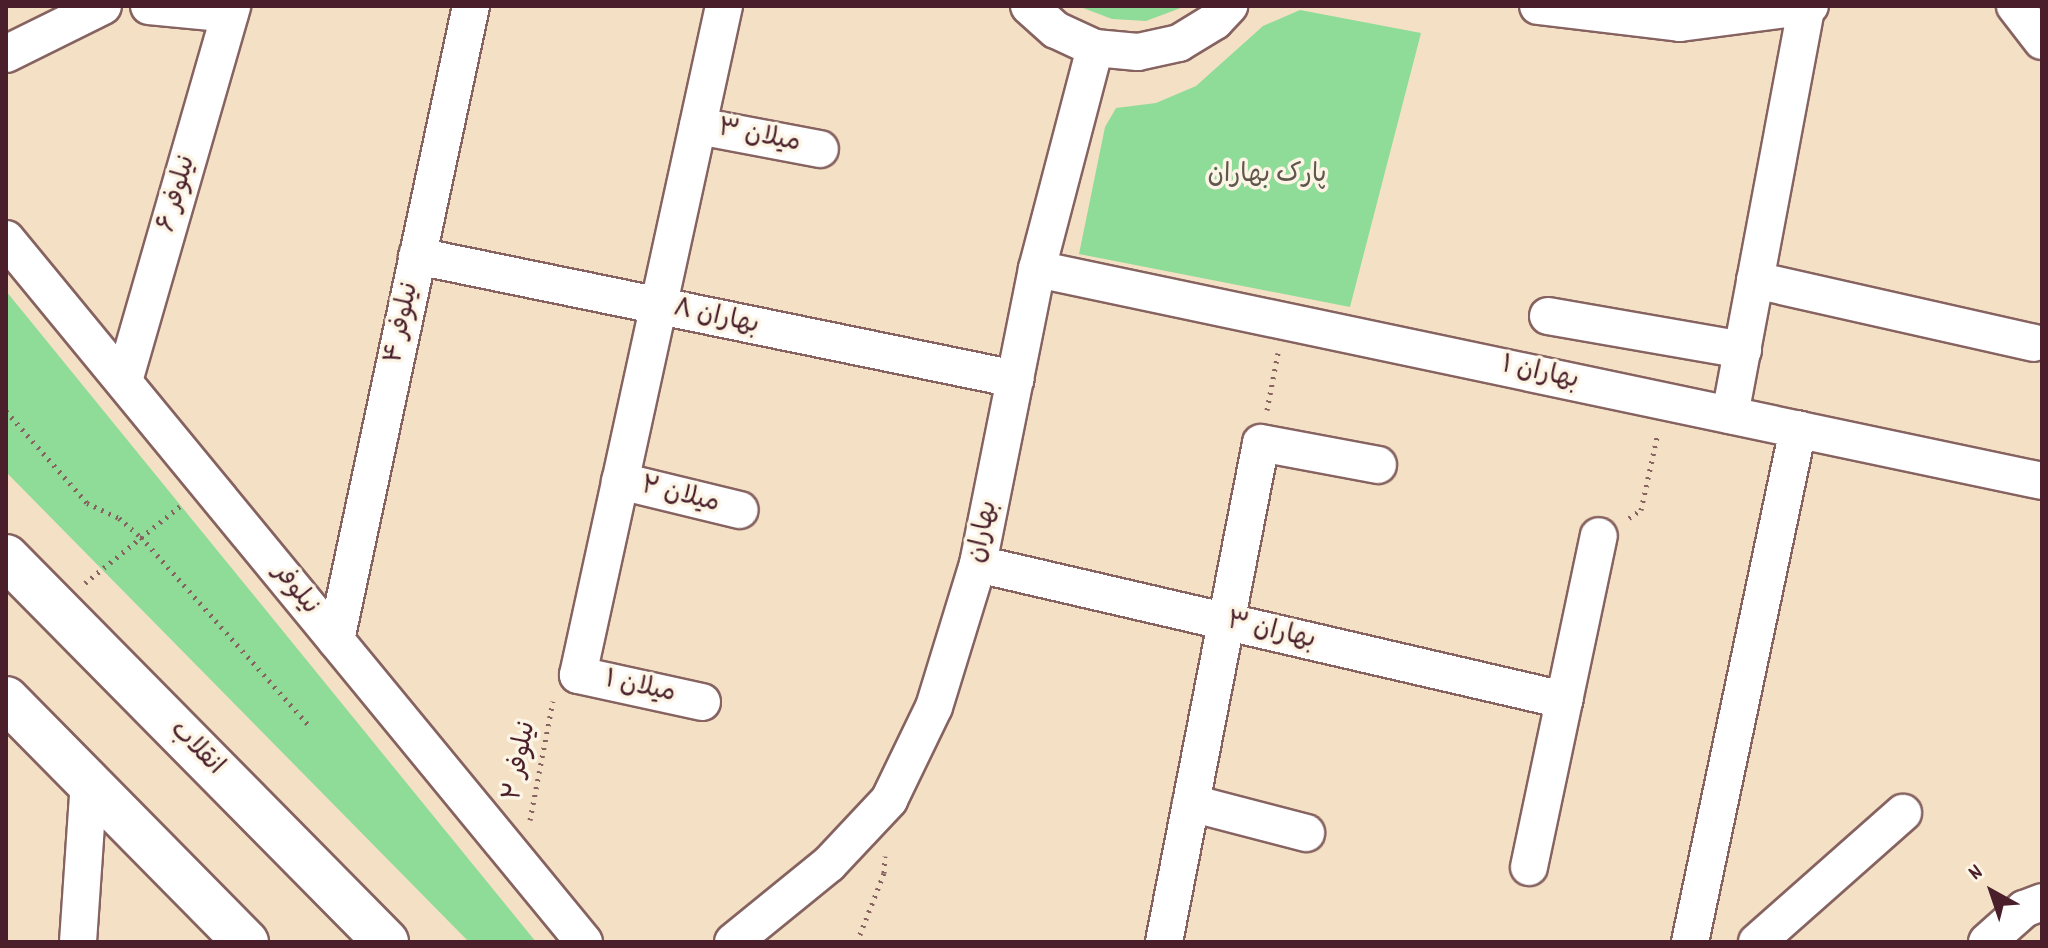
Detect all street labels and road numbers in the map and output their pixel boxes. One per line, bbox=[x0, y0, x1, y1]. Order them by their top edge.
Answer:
street label: میلان ۳ bbox=[715, 114, 803, 160]
street label: نیلوفر ۶ bbox=[152, 152, 204, 236]
street label: نیلوفر ۴ bbox=[379, 280, 427, 366]
street label: بهاران ۸ bbox=[670, 294, 762, 342]
street label: بهاران ۱ bbox=[1499, 351, 1581, 397]
street label: میلان ۲ bbox=[638, 471, 722, 521]
street label: بهاران bbox=[962, 498, 1006, 566]
street label: نیلوفر bbox=[265, 558, 325, 622]
street label: بهاران ۳ bbox=[1224, 607, 1318, 657]
street label: میلان ۱ bbox=[602, 665, 678, 711]
street label: انقلاب bbox=[162, 715, 230, 783]
street label: نیلوفر ۲ bbox=[498, 719, 544, 803]

